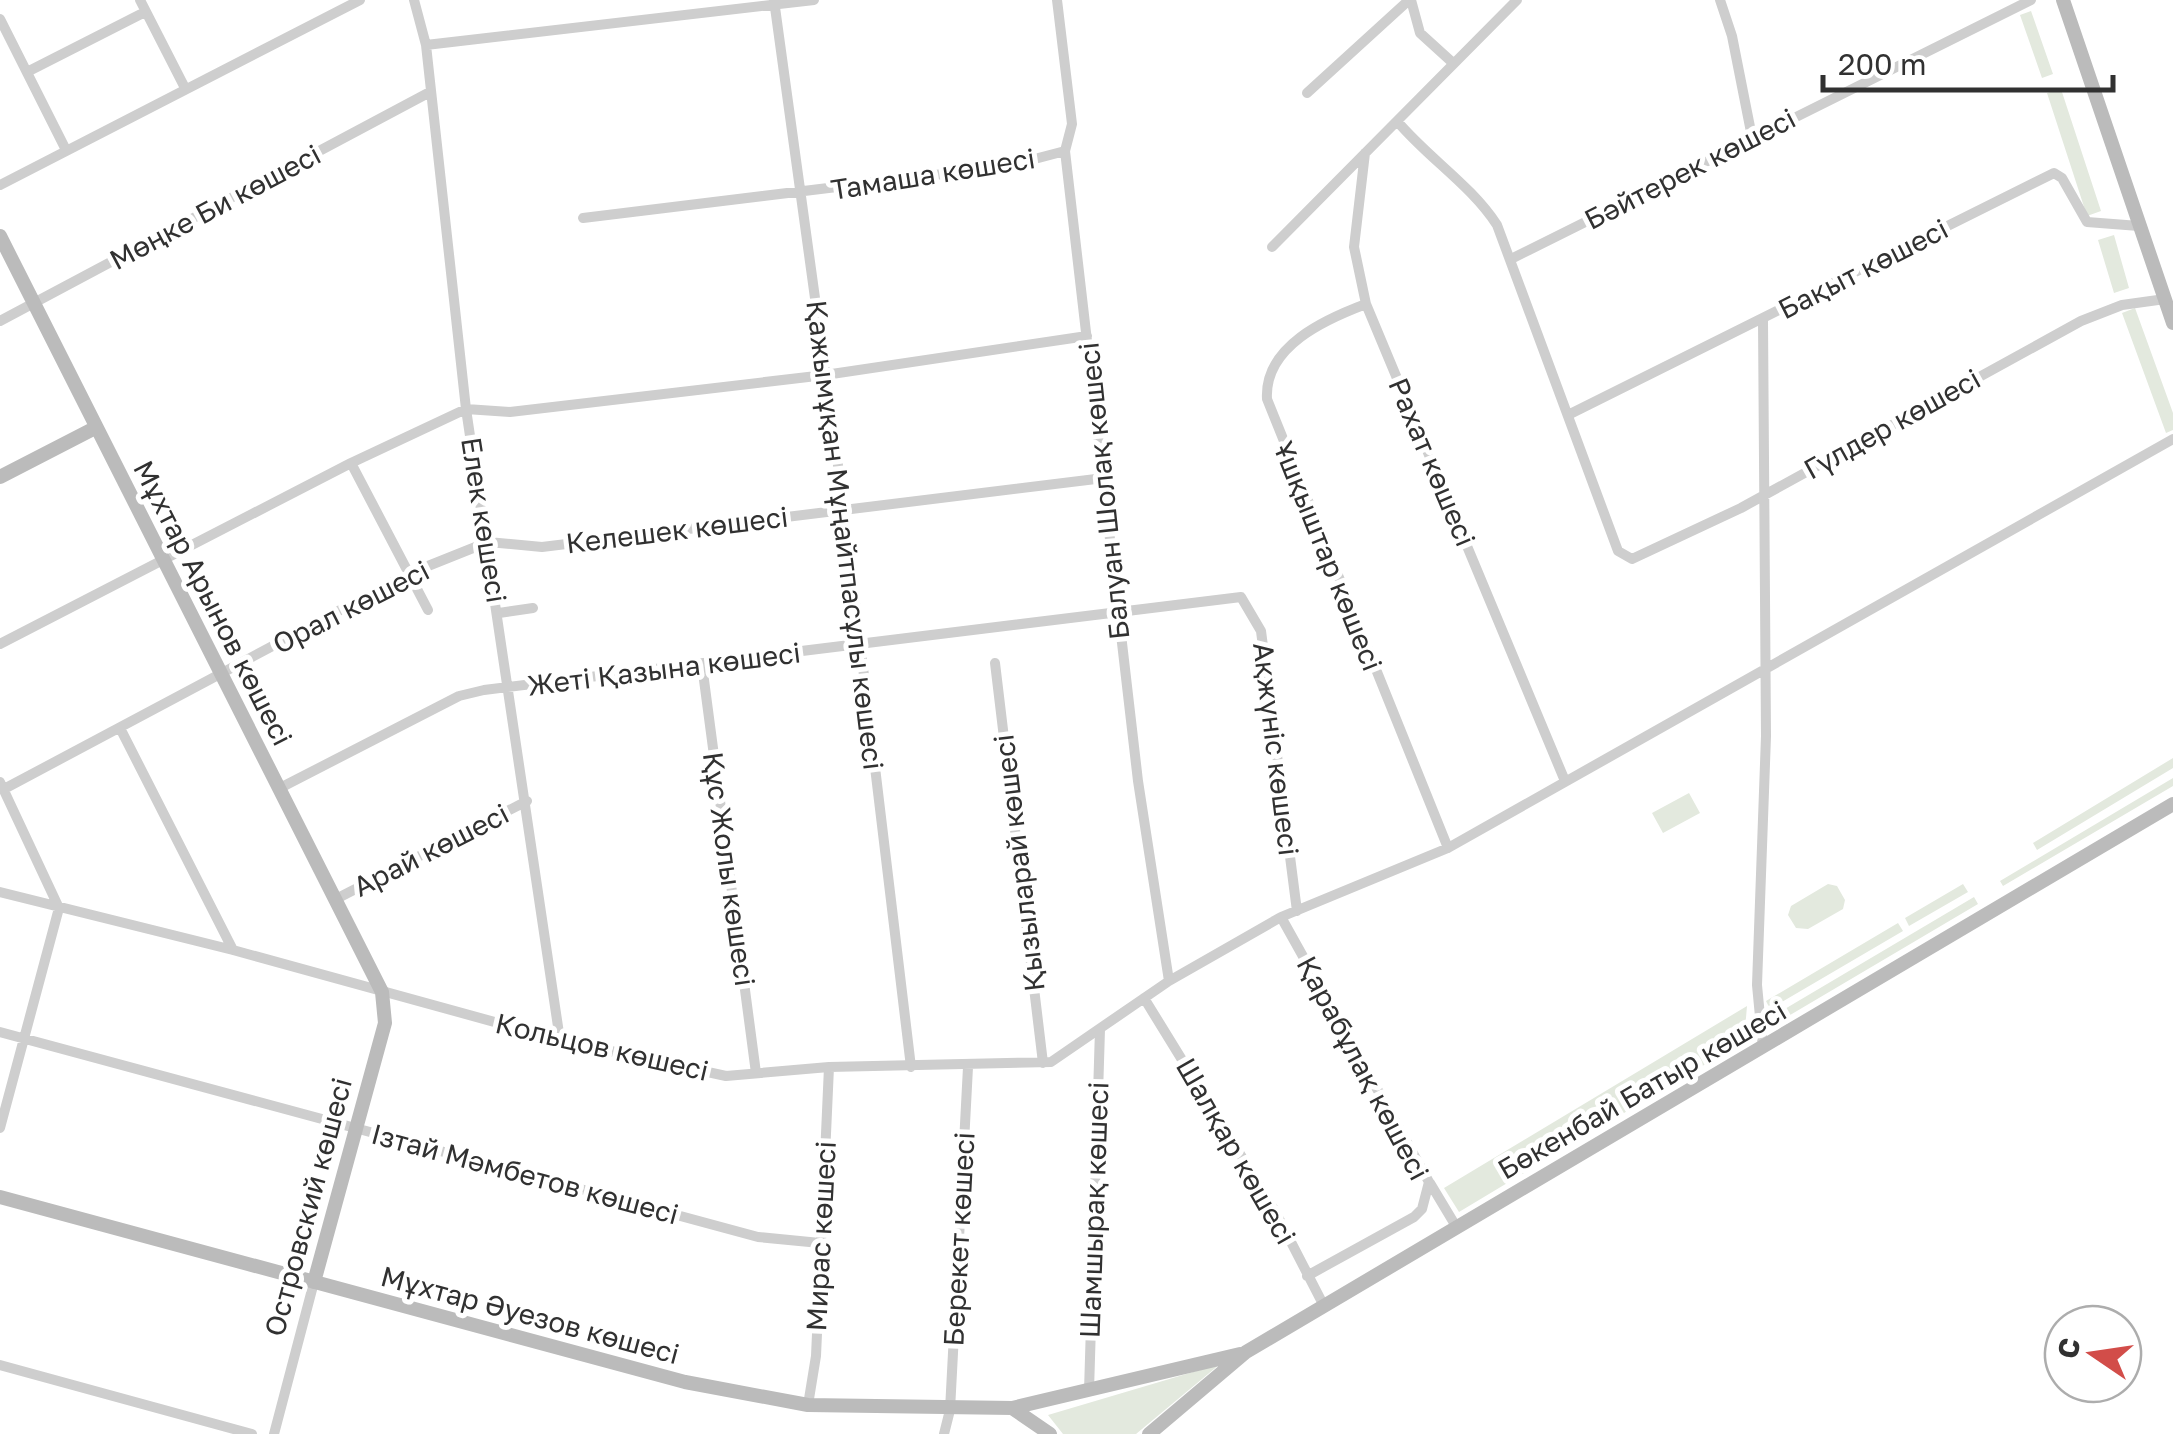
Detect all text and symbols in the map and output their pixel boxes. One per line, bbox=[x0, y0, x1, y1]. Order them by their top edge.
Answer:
scale bar bbox=[1823, 30, 2113, 92]
text: 200 m bbox=[1838, 46, 1927, 82]
street label: Бәйтерек көшесі bbox=[1579, 101, 1801, 236]
street label: Мөңке Би көшесі bbox=[104, 137, 326, 276]
street label: Тамаша көшесі bbox=[829, 141, 1037, 206]
street label: Бақыт көшесі bbox=[1772, 212, 1953, 325]
street label: Қажымұқан Мұңайтпасұлы көшесі bbox=[799, 298, 891, 772]
street label: Балуан Шолақ көшесі bbox=[1071, 341, 1136, 641]
street label: Гүлдер көшесі bbox=[1798, 362, 1986, 486]
street label: Рахат көшесі bbox=[1382, 373, 1483, 551]
street label: Елек көшесі bbox=[455, 435, 514, 605]
street label: Ұшқыштар көшесі bbox=[1267, 436, 1390, 676]
street label: Мұхтар Арынов көшесі bbox=[126, 455, 300, 751]
street label: Келешек көшесі bbox=[564, 499, 790, 560]
street label: Орал көшесі bbox=[267, 553, 435, 660]
street label: Жеті Қазына көшесі bbox=[525, 635, 803, 702]
street label: Ақжүніс көшесі bbox=[1247, 640, 1306, 857]
street label: Қызыларай көшесі bbox=[986, 733, 1051, 994]
street label: Құс Жолы көшесі bbox=[696, 750, 762, 988]
street label: Арай көшесі bbox=[348, 796, 514, 903]
street label: Қарабұлақ көшесі bbox=[1290, 950, 1436, 1186]
street label: Бөкенбай Батыр көшесі bbox=[1492, 993, 1792, 1186]
street label: Кольцов көшесі bbox=[492, 1006, 712, 1087]
street label: Шалқар көшесі bbox=[1170, 1052, 1303, 1250]
street label: Островский көшесі bbox=[257, 1074, 358, 1340]
street label: Шамшырақ көшесі bbox=[1073, 1081, 1114, 1339]
street label: Ізтай Мәмбетов көшесі bbox=[368, 1117, 682, 1230]
street label: Берекет көшесі bbox=[936, 1131, 981, 1347]
street label: Мирас көшесі bbox=[799, 1140, 842, 1332]
street label: Мұхтар Әуезов көшесі bbox=[377, 1259, 683, 1371]
north arrow bbox=[2043, 1304, 2143, 1404]
text: С bbox=[2050, 1335, 2086, 1362]

